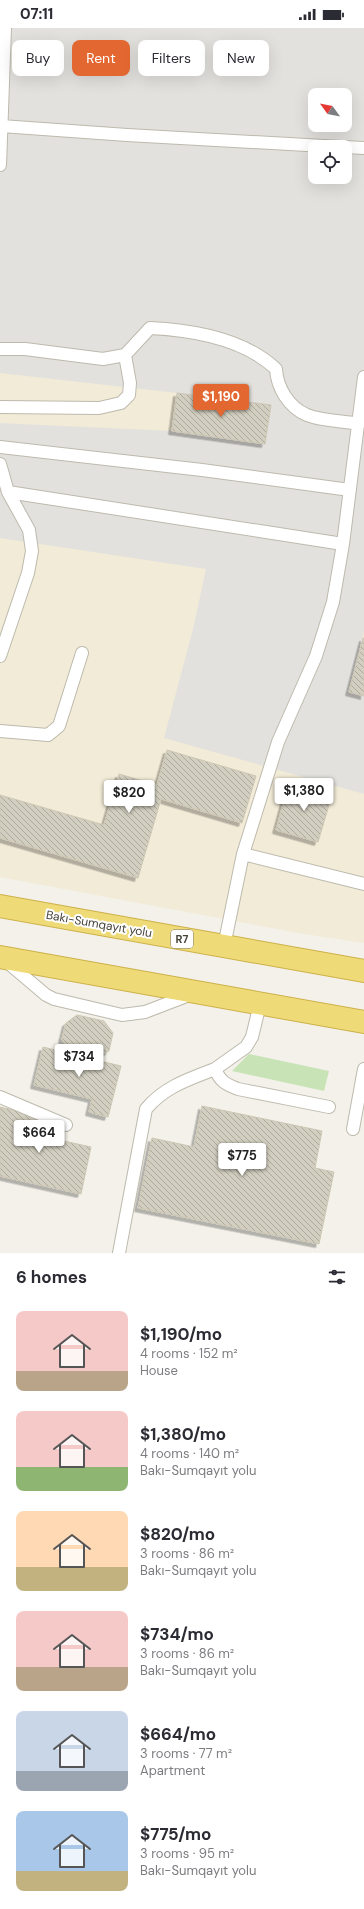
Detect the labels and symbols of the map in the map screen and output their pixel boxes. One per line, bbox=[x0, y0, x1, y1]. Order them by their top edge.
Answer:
north arrow bbox=[308, 88, 352, 132]
pin: $1,190 bbox=[188, 384, 254, 418]
pin: $1,380 bbox=[271, 778, 337, 812]
pin: $820 bbox=[105, 780, 153, 814]
street label: Bakı-Sumqayıt yolu bbox=[45, 907, 153, 941]
road number: R7 bbox=[171, 930, 193, 948]
pin: $734 bbox=[55, 1044, 103, 1078]
pin: $664 bbox=[15, 1120, 63, 1154]
pin: $775 bbox=[218, 1143, 266, 1177]

